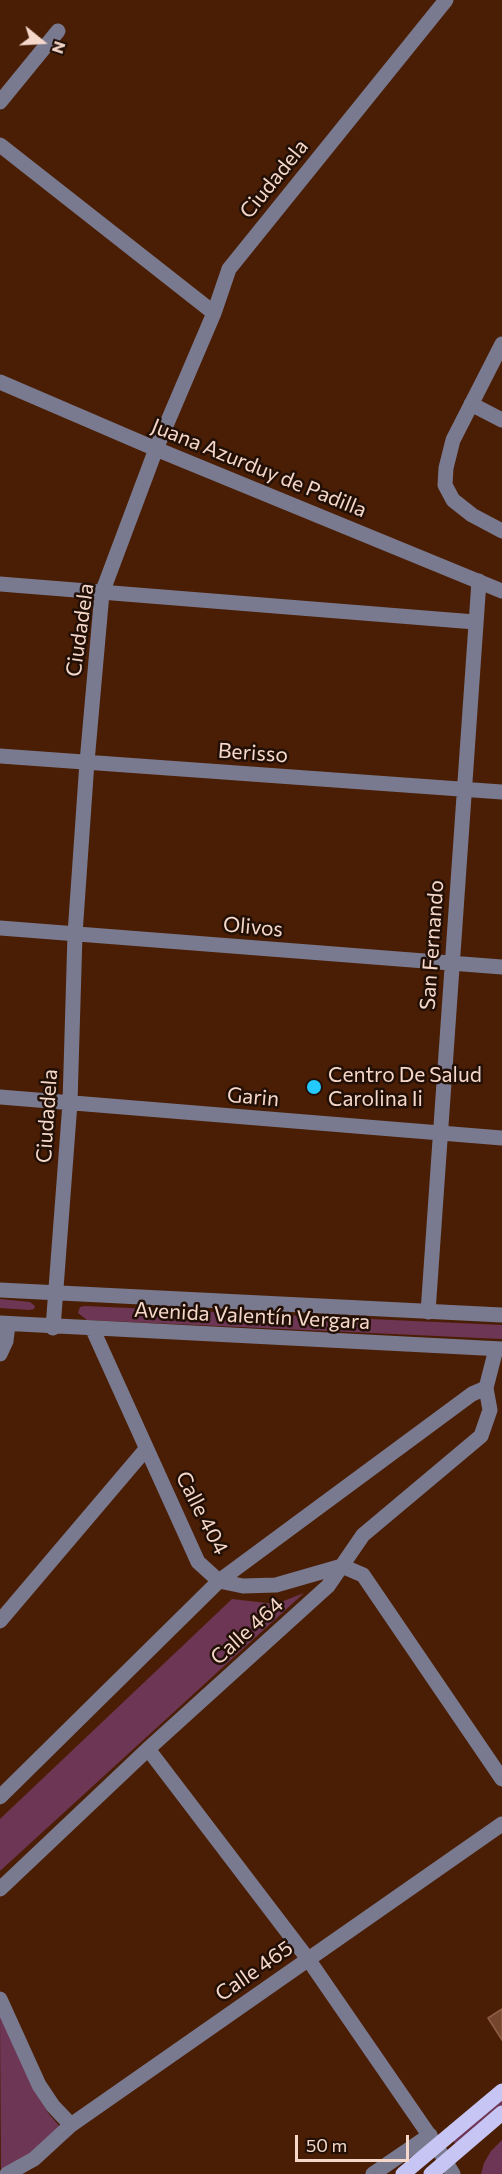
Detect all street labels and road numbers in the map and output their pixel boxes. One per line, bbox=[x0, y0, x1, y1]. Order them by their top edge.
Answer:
street label: Ciudadela bbox=[235, 134, 313, 224]
street label: Juana Azurduy de Padilla bbox=[148, 413, 370, 523]
street label: Ciudadela bbox=[61, 582, 99, 678]
street label: Berisso bbox=[217, 738, 289, 768]
street label: San Fernando bbox=[415, 879, 449, 1011]
street label: Olivos bbox=[222, 912, 284, 942]
street label: Ciudadela bbox=[31, 1068, 63, 1164]
street label: Garin bbox=[226, 1082, 280, 1112]
street label: Avenida Valentín Vergara bbox=[133, 1297, 371, 1335]
street label: Calle 404 bbox=[170, 1467, 234, 1559]
street label: Calle 464 bbox=[205, 1592, 289, 1670]
street label: Calle 465 bbox=[211, 1935, 297, 2007]

